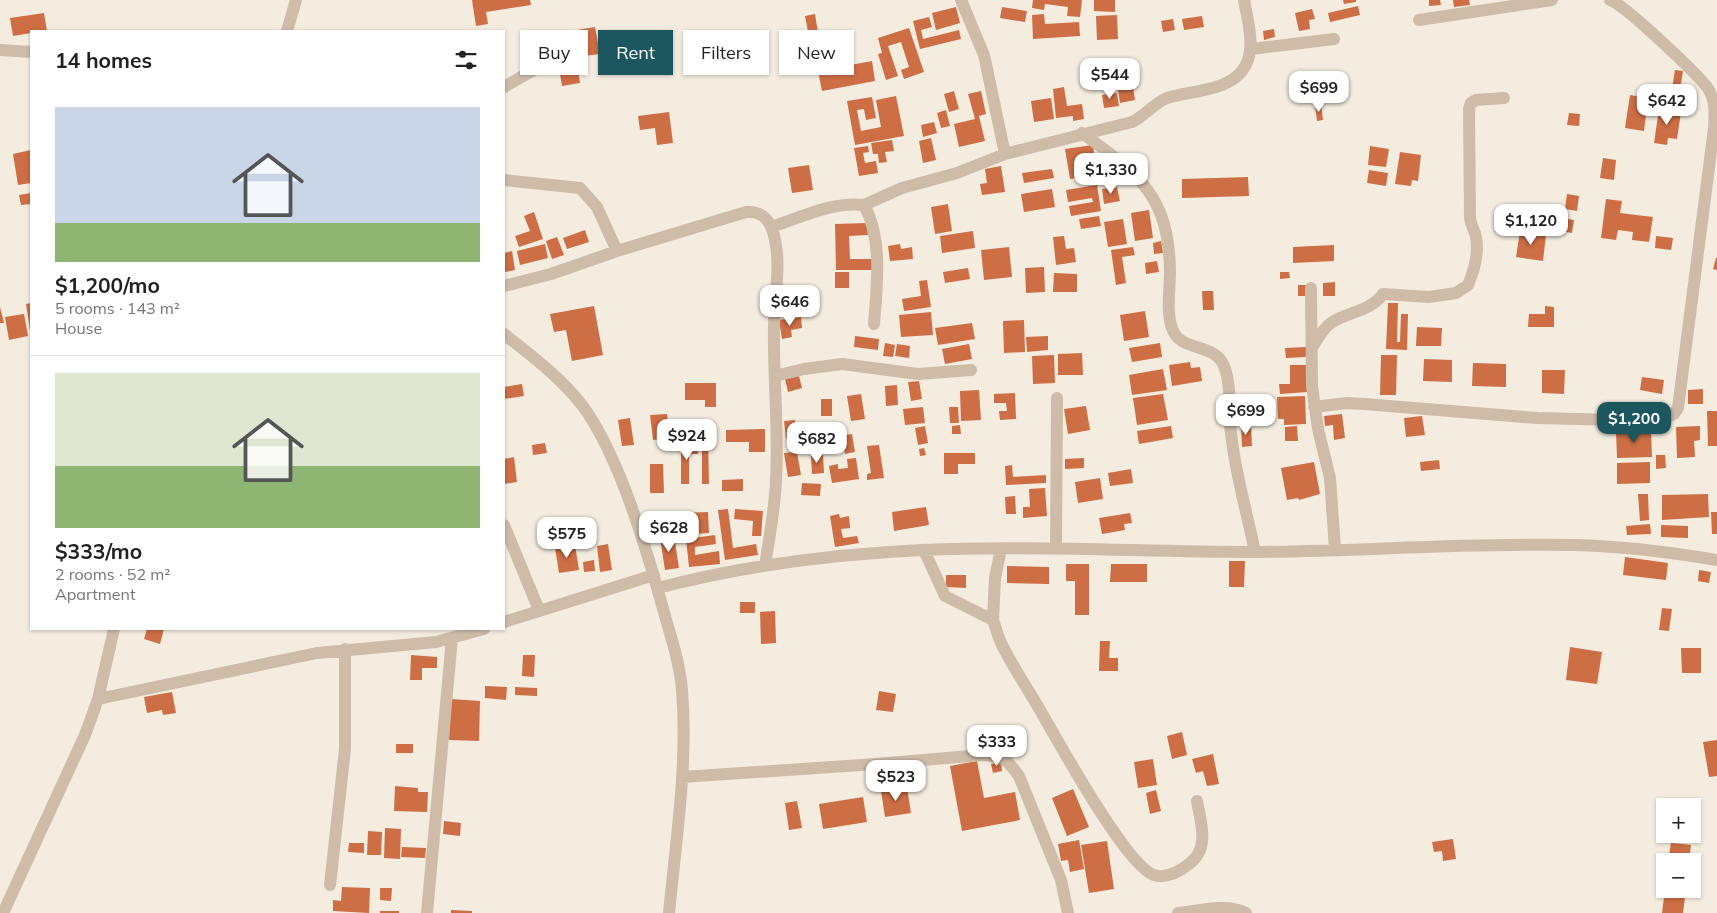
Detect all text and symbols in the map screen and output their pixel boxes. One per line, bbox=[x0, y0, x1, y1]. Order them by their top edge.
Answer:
chip: Buy bbox=[520, 30, 588, 75]
chip: Rent bbox=[598, 30, 673, 75]
chip: Filters bbox=[683, 30, 769, 75]
chip: New bbox=[779, 30, 854, 75]
icon: filters bbox=[452, 46, 480, 74]
text: 14 homes bbox=[55, 47, 152, 73]
pin: $544 bbox=[1080, 58, 1140, 100]
text: $544 bbox=[1091, 64, 1129, 84]
pin: $699 bbox=[1289, 70, 1349, 113]
text: $699 bbox=[1300, 77, 1338, 97]
pin: $642 bbox=[1637, 84, 1697, 126]
text: $642 bbox=[1648, 90, 1686, 110]
icon: home bbox=[223, 140, 313, 230]
pin: $1,330 bbox=[1070, 152, 1152, 195]
text: $1,330 bbox=[1085, 159, 1137, 179]
pin: $1,120 bbox=[1490, 204, 1572, 246]
text: $1,120 bbox=[1505, 210, 1557, 230]
text: $1,200/mo bbox=[55, 272, 160, 298]
pin: $646 bbox=[760, 284, 820, 327]
text: $646 bbox=[771, 291, 809, 311]
text: 5 rooms · 143 m² bbox=[55, 298, 180, 318]
text: House bbox=[55, 318, 102, 338]
pin: $699 bbox=[1216, 394, 1276, 436]
text: $699 bbox=[1227, 400, 1265, 420]
pin: $1,200 bbox=[1593, 402, 1675, 444]
icon: home bbox=[223, 405, 313, 495]
text: $1,200 bbox=[1608, 408, 1660, 428]
pin: $924 bbox=[657, 418, 717, 461]
pin: $682 bbox=[787, 422, 847, 464]
text: $924 bbox=[668, 425, 706, 445]
text: $682 bbox=[798, 428, 836, 448]
pin: $628 bbox=[639, 510, 699, 553]
pin: $575 bbox=[537, 516, 597, 559]
text: $628 bbox=[650, 517, 688, 537]
text: $575 bbox=[548, 523, 586, 543]
text: $333/mo bbox=[55, 538, 142, 564]
text: 2 rooms · 52 m² bbox=[55, 564, 170, 584]
text: Apartment bbox=[55, 584, 136, 604]
pin: $333 bbox=[967, 724, 1027, 767]
text: $333 bbox=[978, 731, 1016, 751]
pin: $523 bbox=[866, 760, 926, 802]
text: $523 bbox=[877, 766, 915, 786]
map controls bbox=[1656, 798, 1701, 898]
button: + bbox=[1656, 798, 1701, 843]
button: − bbox=[1656, 853, 1701, 898]

